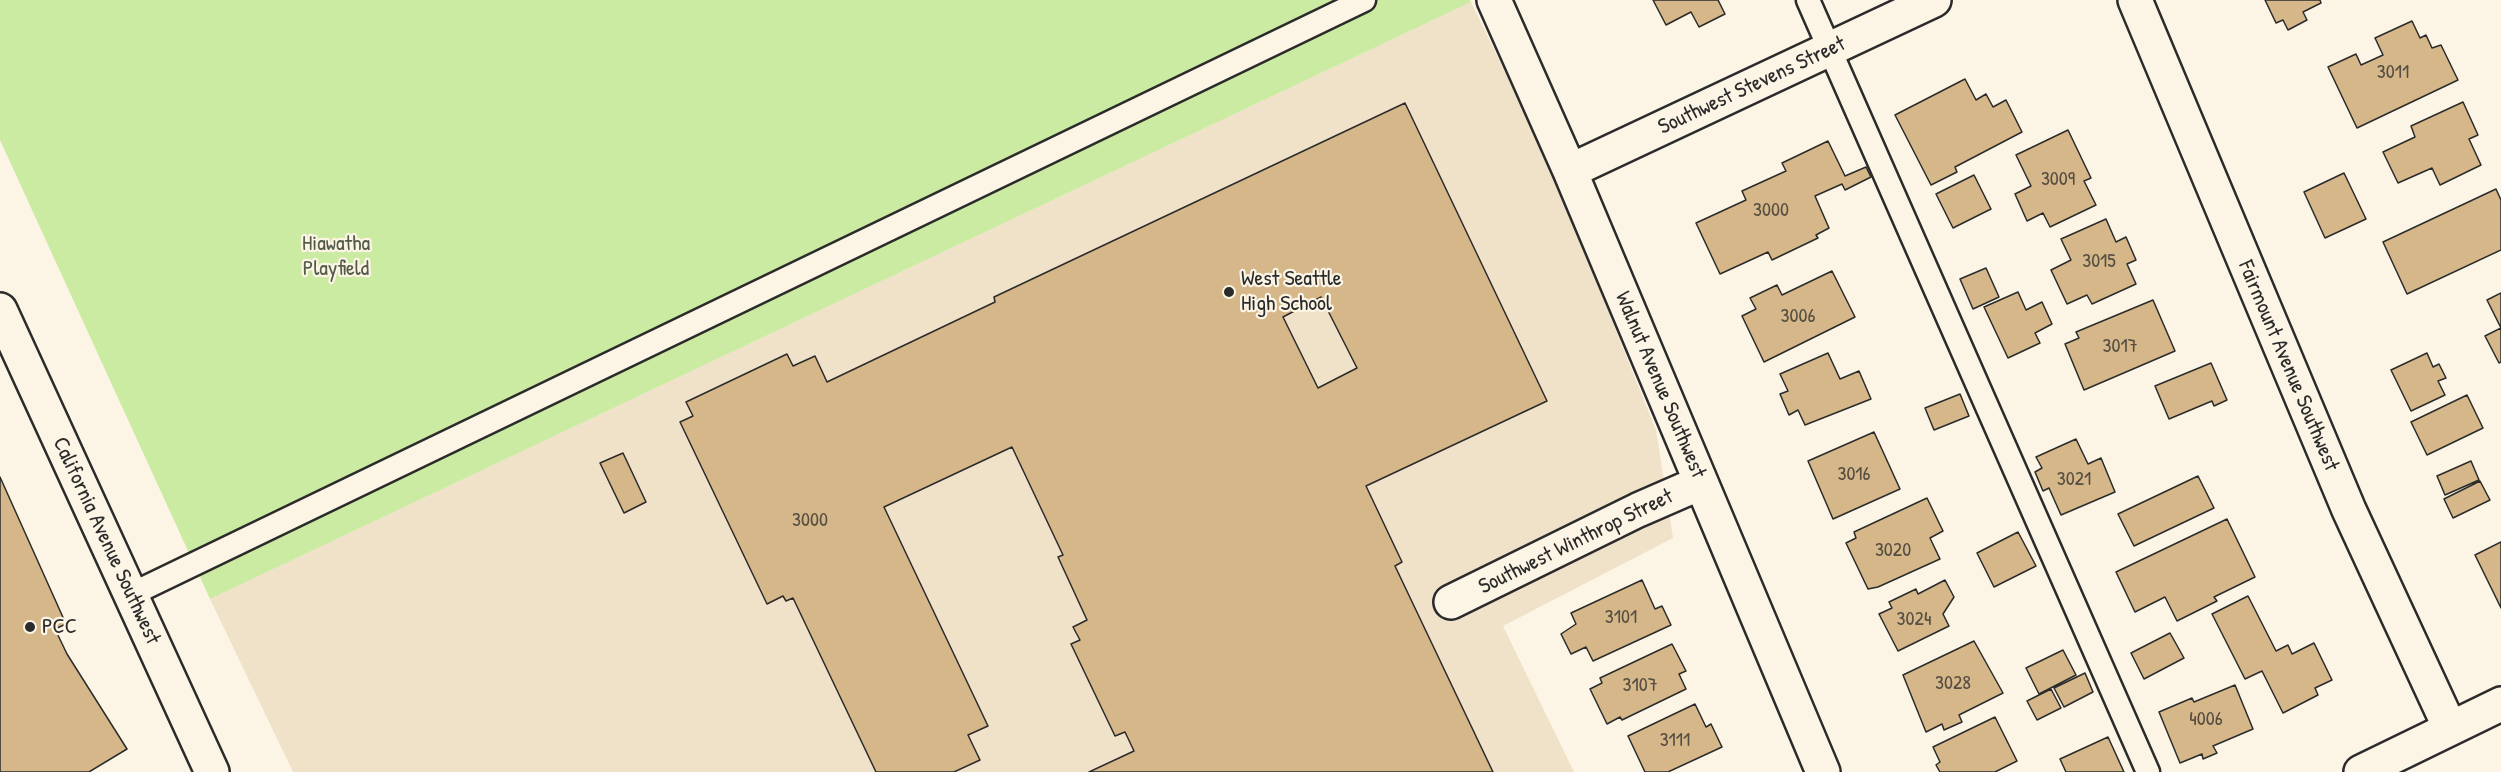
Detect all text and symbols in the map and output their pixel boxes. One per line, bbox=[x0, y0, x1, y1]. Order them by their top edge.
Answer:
street label: Southwest Stevens Street bbox=[1654, 31, 1850, 141]
house number: 3011 bbox=[2377, 61, 2409, 85]
house number: 3009 bbox=[2041, 168, 2075, 192]
house number: 3000 bbox=[1753, 199, 1789, 223]
park label: Hiawatha Playfield bbox=[302, 231, 370, 282]
house number: 3015 bbox=[2082, 250, 2116, 274]
street label: Fairmount Avenue Southwest bbox=[2232, 257, 2344, 475]
place label: West Seattle High School bbox=[1241, 266, 1342, 318]
marker: West Seattle High School bbox=[1222, 285, 1236, 299]
street label: Walnut Avenue Southwest bbox=[1609, 288, 1711, 482]
house number: 3006 bbox=[1781, 305, 1815, 329]
house number: 3017 bbox=[2102, 335, 2138, 359]
street label: California Avenue Southwest bbox=[46, 433, 166, 649]
house number: 3016 bbox=[1837, 463, 1871, 487]
house number: 3021 bbox=[2057, 468, 2091, 492]
street label: Southwest Winthrop Street bbox=[1475, 483, 1677, 601]
house number: 3000 bbox=[792, 509, 828, 533]
house number: 3020 bbox=[1875, 539, 1911, 563]
house number: 3101 bbox=[1605, 606, 1637, 630]
house number: 3024 bbox=[1897, 608, 1931, 632]
place label: PCC bbox=[42, 614, 77, 640]
marker: PCC bbox=[23, 620, 37, 634]
house number: 3028 bbox=[1935, 672, 1971, 696]
house number: 3107 bbox=[1622, 674, 1658, 698]
house number: 4006 bbox=[2189, 708, 2223, 732]
house number: 3111 bbox=[1660, 729, 1690, 753]

